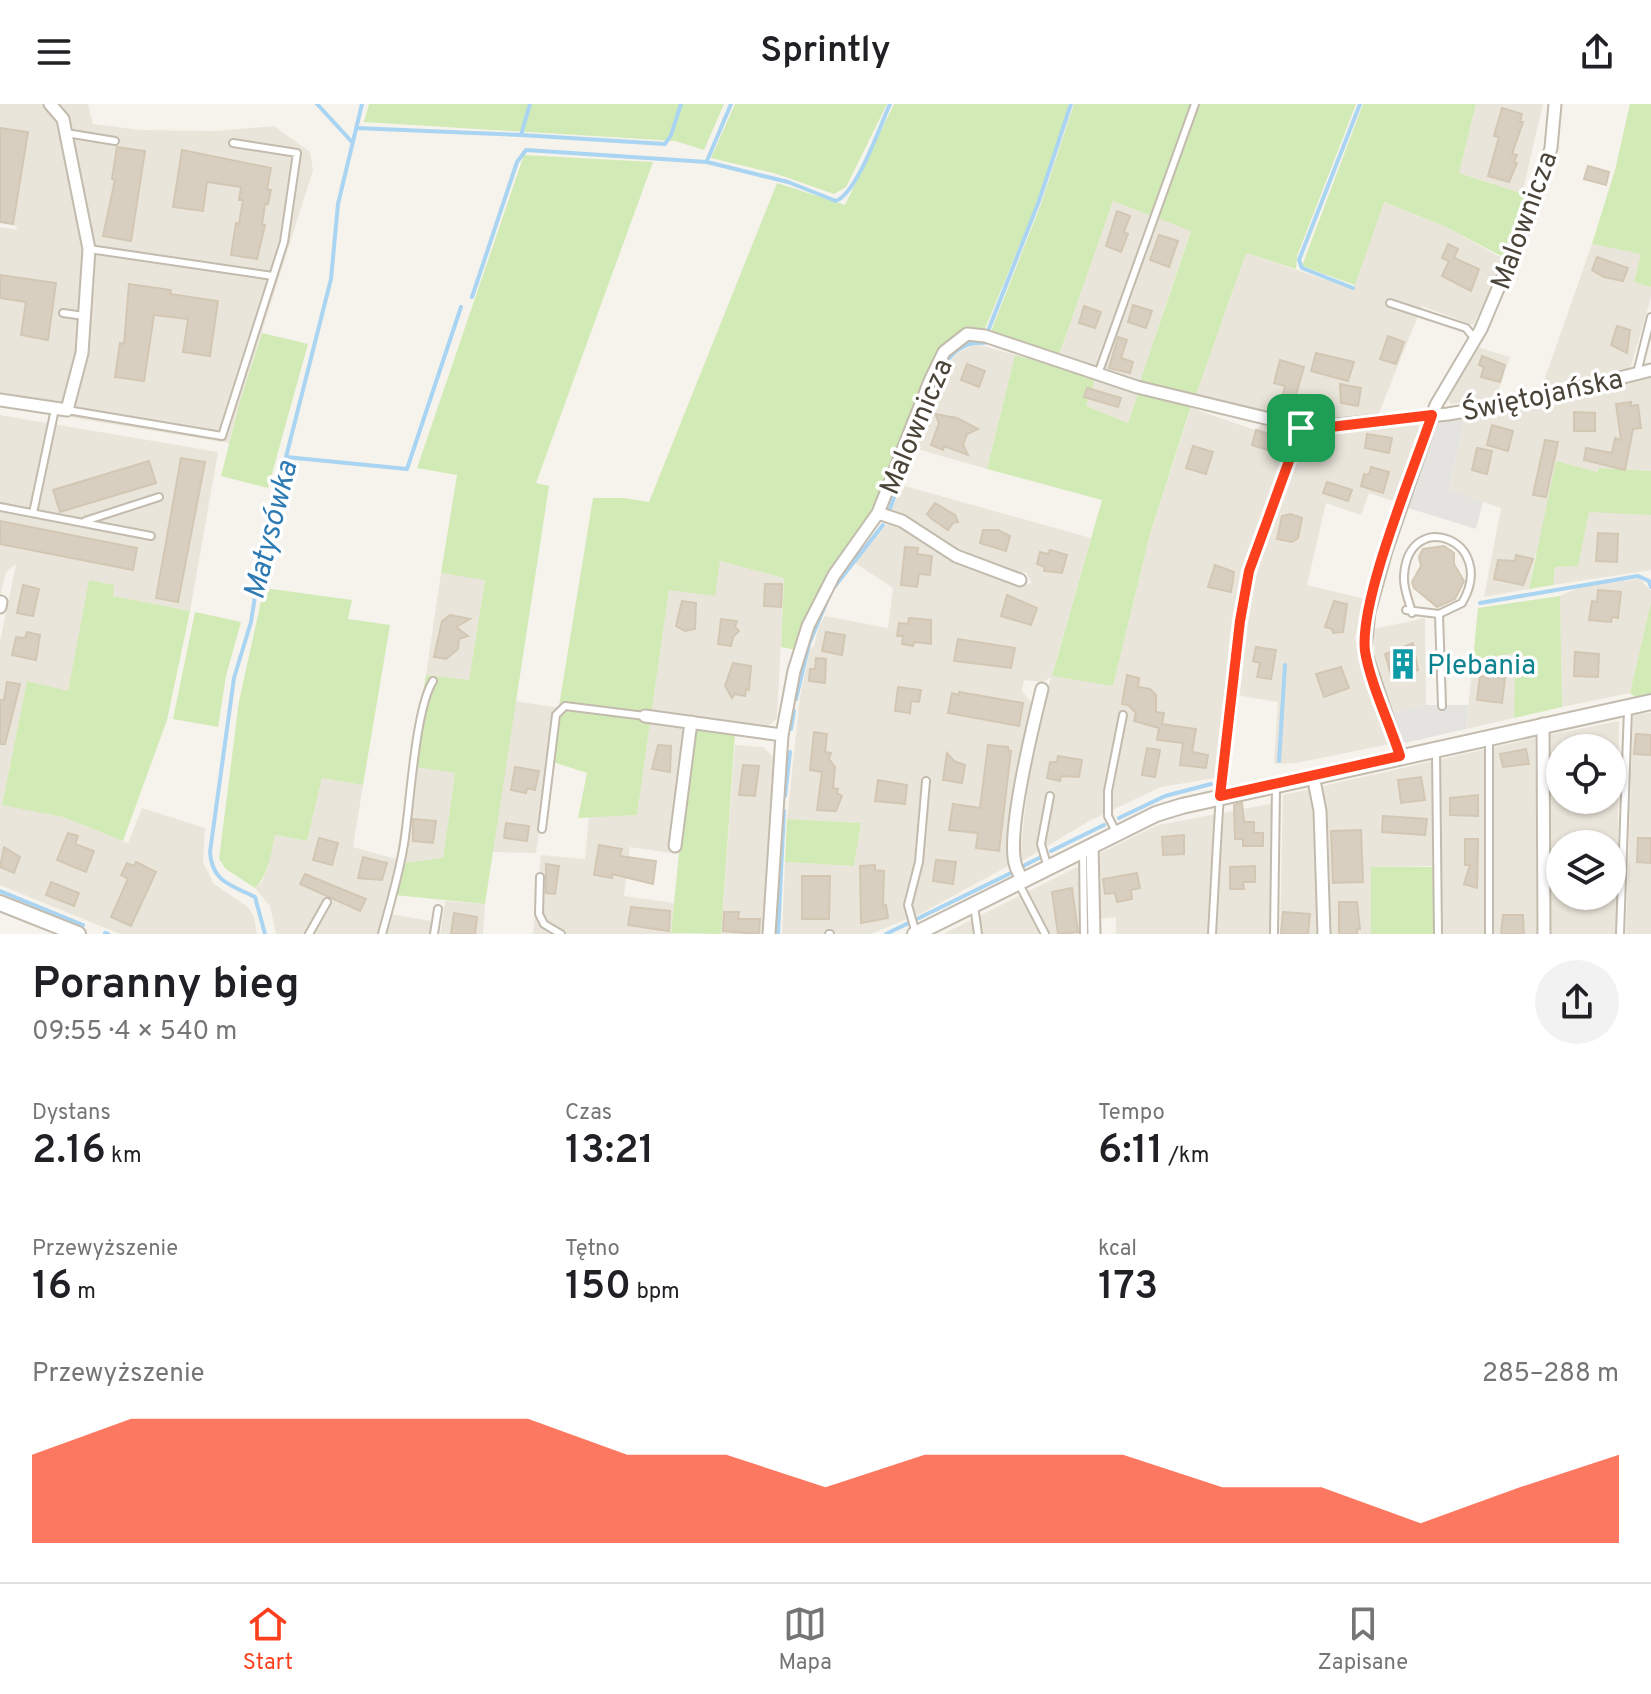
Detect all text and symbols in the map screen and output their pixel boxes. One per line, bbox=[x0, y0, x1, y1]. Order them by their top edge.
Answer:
text: Sprintly bbox=[760, 29, 891, 75]
icon: menu bbox=[32, 30, 76, 74]
icon: share bbox=[1575, 30, 1619, 74]
street label: Malownicza bbox=[1484, 147, 1567, 295]
street label: Malownicza bbox=[873, 354, 963, 501]
street label: Świętojańska bbox=[1458, 360, 1626, 432]
pin bbox=[1267, 394, 1335, 462]
icon: arrive bbox=[1279, 406, 1323, 450]
water label: Matysówka bbox=[237, 457, 308, 604]
building icon: Plebania bbox=[1386, 647, 1420, 681]
place label: Plebania bbox=[1427, 649, 1536, 685]
map controls bbox=[1546, 734, 1626, 910]
button: locate bbox=[1546, 734, 1626, 814]
button: layers bbox=[1546, 830, 1626, 910]
text: Poranny bieg bbox=[32, 958, 300, 1014]
button: share bbox=[1535, 960, 1619, 1044]
text: 09:55 · 4 × 540 m bbox=[32, 1016, 237, 1049]
text: Dystans bbox=[32, 1100, 111, 1127]
text: Czas bbox=[565, 1100, 612, 1127]
text: Tempo bbox=[1098, 1100, 1165, 1127]
text: 2.16 bbox=[32, 1127, 106, 1177]
text: 13:21 bbox=[565, 1127, 654, 1177]
text: 6:11 bbox=[1098, 1127, 1163, 1177]
text: km bbox=[106, 1143, 142, 1170]
text: /km bbox=[1163, 1143, 1209, 1170]
text: Przewyższenie bbox=[32, 1236, 178, 1263]
text: Tętno bbox=[565, 1236, 620, 1263]
text: kcal bbox=[1098, 1236, 1137, 1263]
text: 16 bbox=[32, 1263, 72, 1313]
text: 150 bbox=[565, 1263, 631, 1313]
text: 173 bbox=[1098, 1263, 1158, 1313]
text: m bbox=[72, 1279, 96, 1306]
text: bpm bbox=[631, 1279, 680, 1306]
text: Przewyższenie bbox=[32, 1358, 205, 1391]
text: 285–288 m bbox=[1482, 1358, 1619, 1391]
tab: Start bbox=[243, 1602, 293, 1677]
tab: Mapa bbox=[779, 1602, 832, 1677]
tab: Zapisane bbox=[1317, 1602, 1408, 1677]

